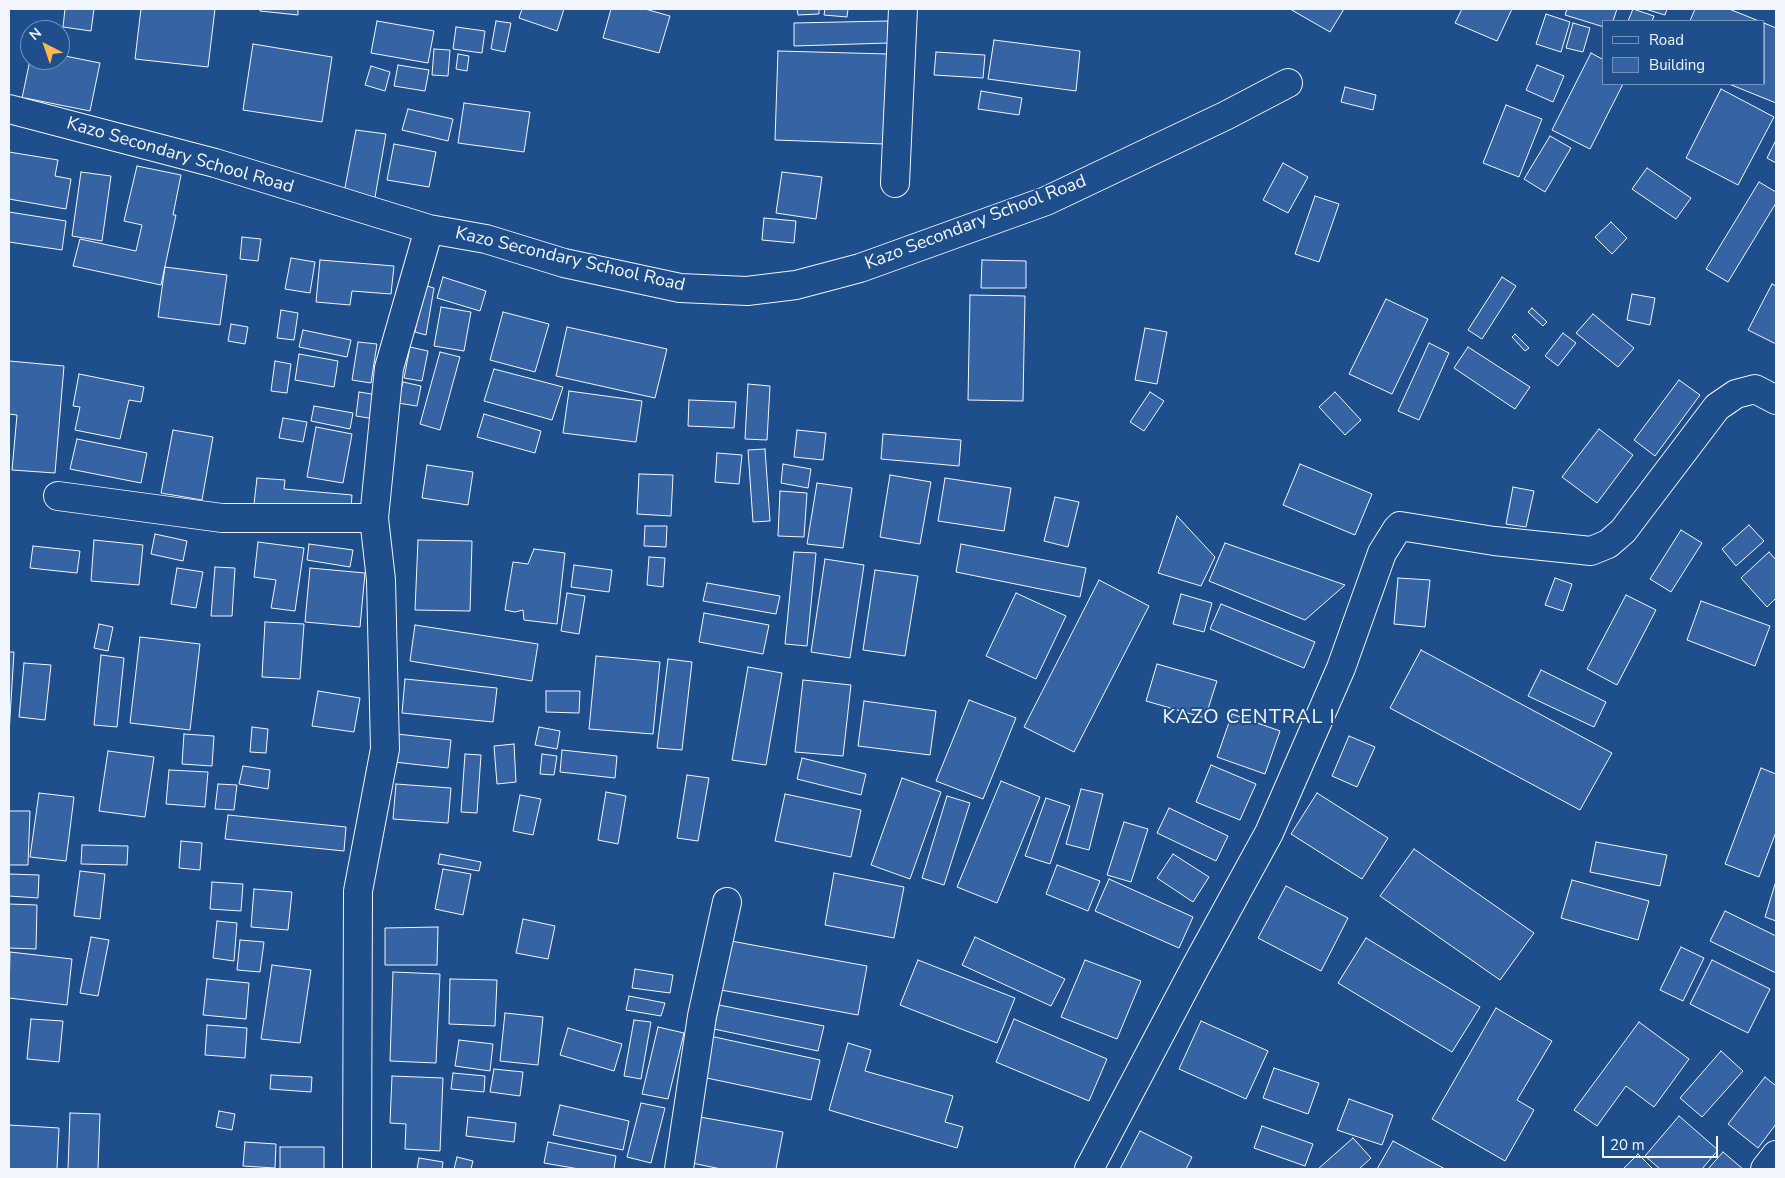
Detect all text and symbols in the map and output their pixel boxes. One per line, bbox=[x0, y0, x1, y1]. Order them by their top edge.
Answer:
north arrow bbox=[20, 20, 70, 70]
legend bbox=[1602, 20, 1765, 85]
text: N bbox=[25, 23, 46, 45]
text: Road bbox=[1649, 30, 1684, 50]
text: Building bbox=[1649, 55, 1705, 75]
street label: Kazo Secondary School Road bbox=[64, 113, 296, 199]
street label: Kazo Secondary School Road bbox=[862, 171, 1090, 275]
street label: Kazo Secondary School Road bbox=[453, 223, 687, 297]
district label: KAZO CENTRAL I bbox=[1161, 706, 1337, 730]
scale bar bbox=[1605, 1126, 1721, 1158]
text: 20 m bbox=[1610, 1135, 1645, 1155]

